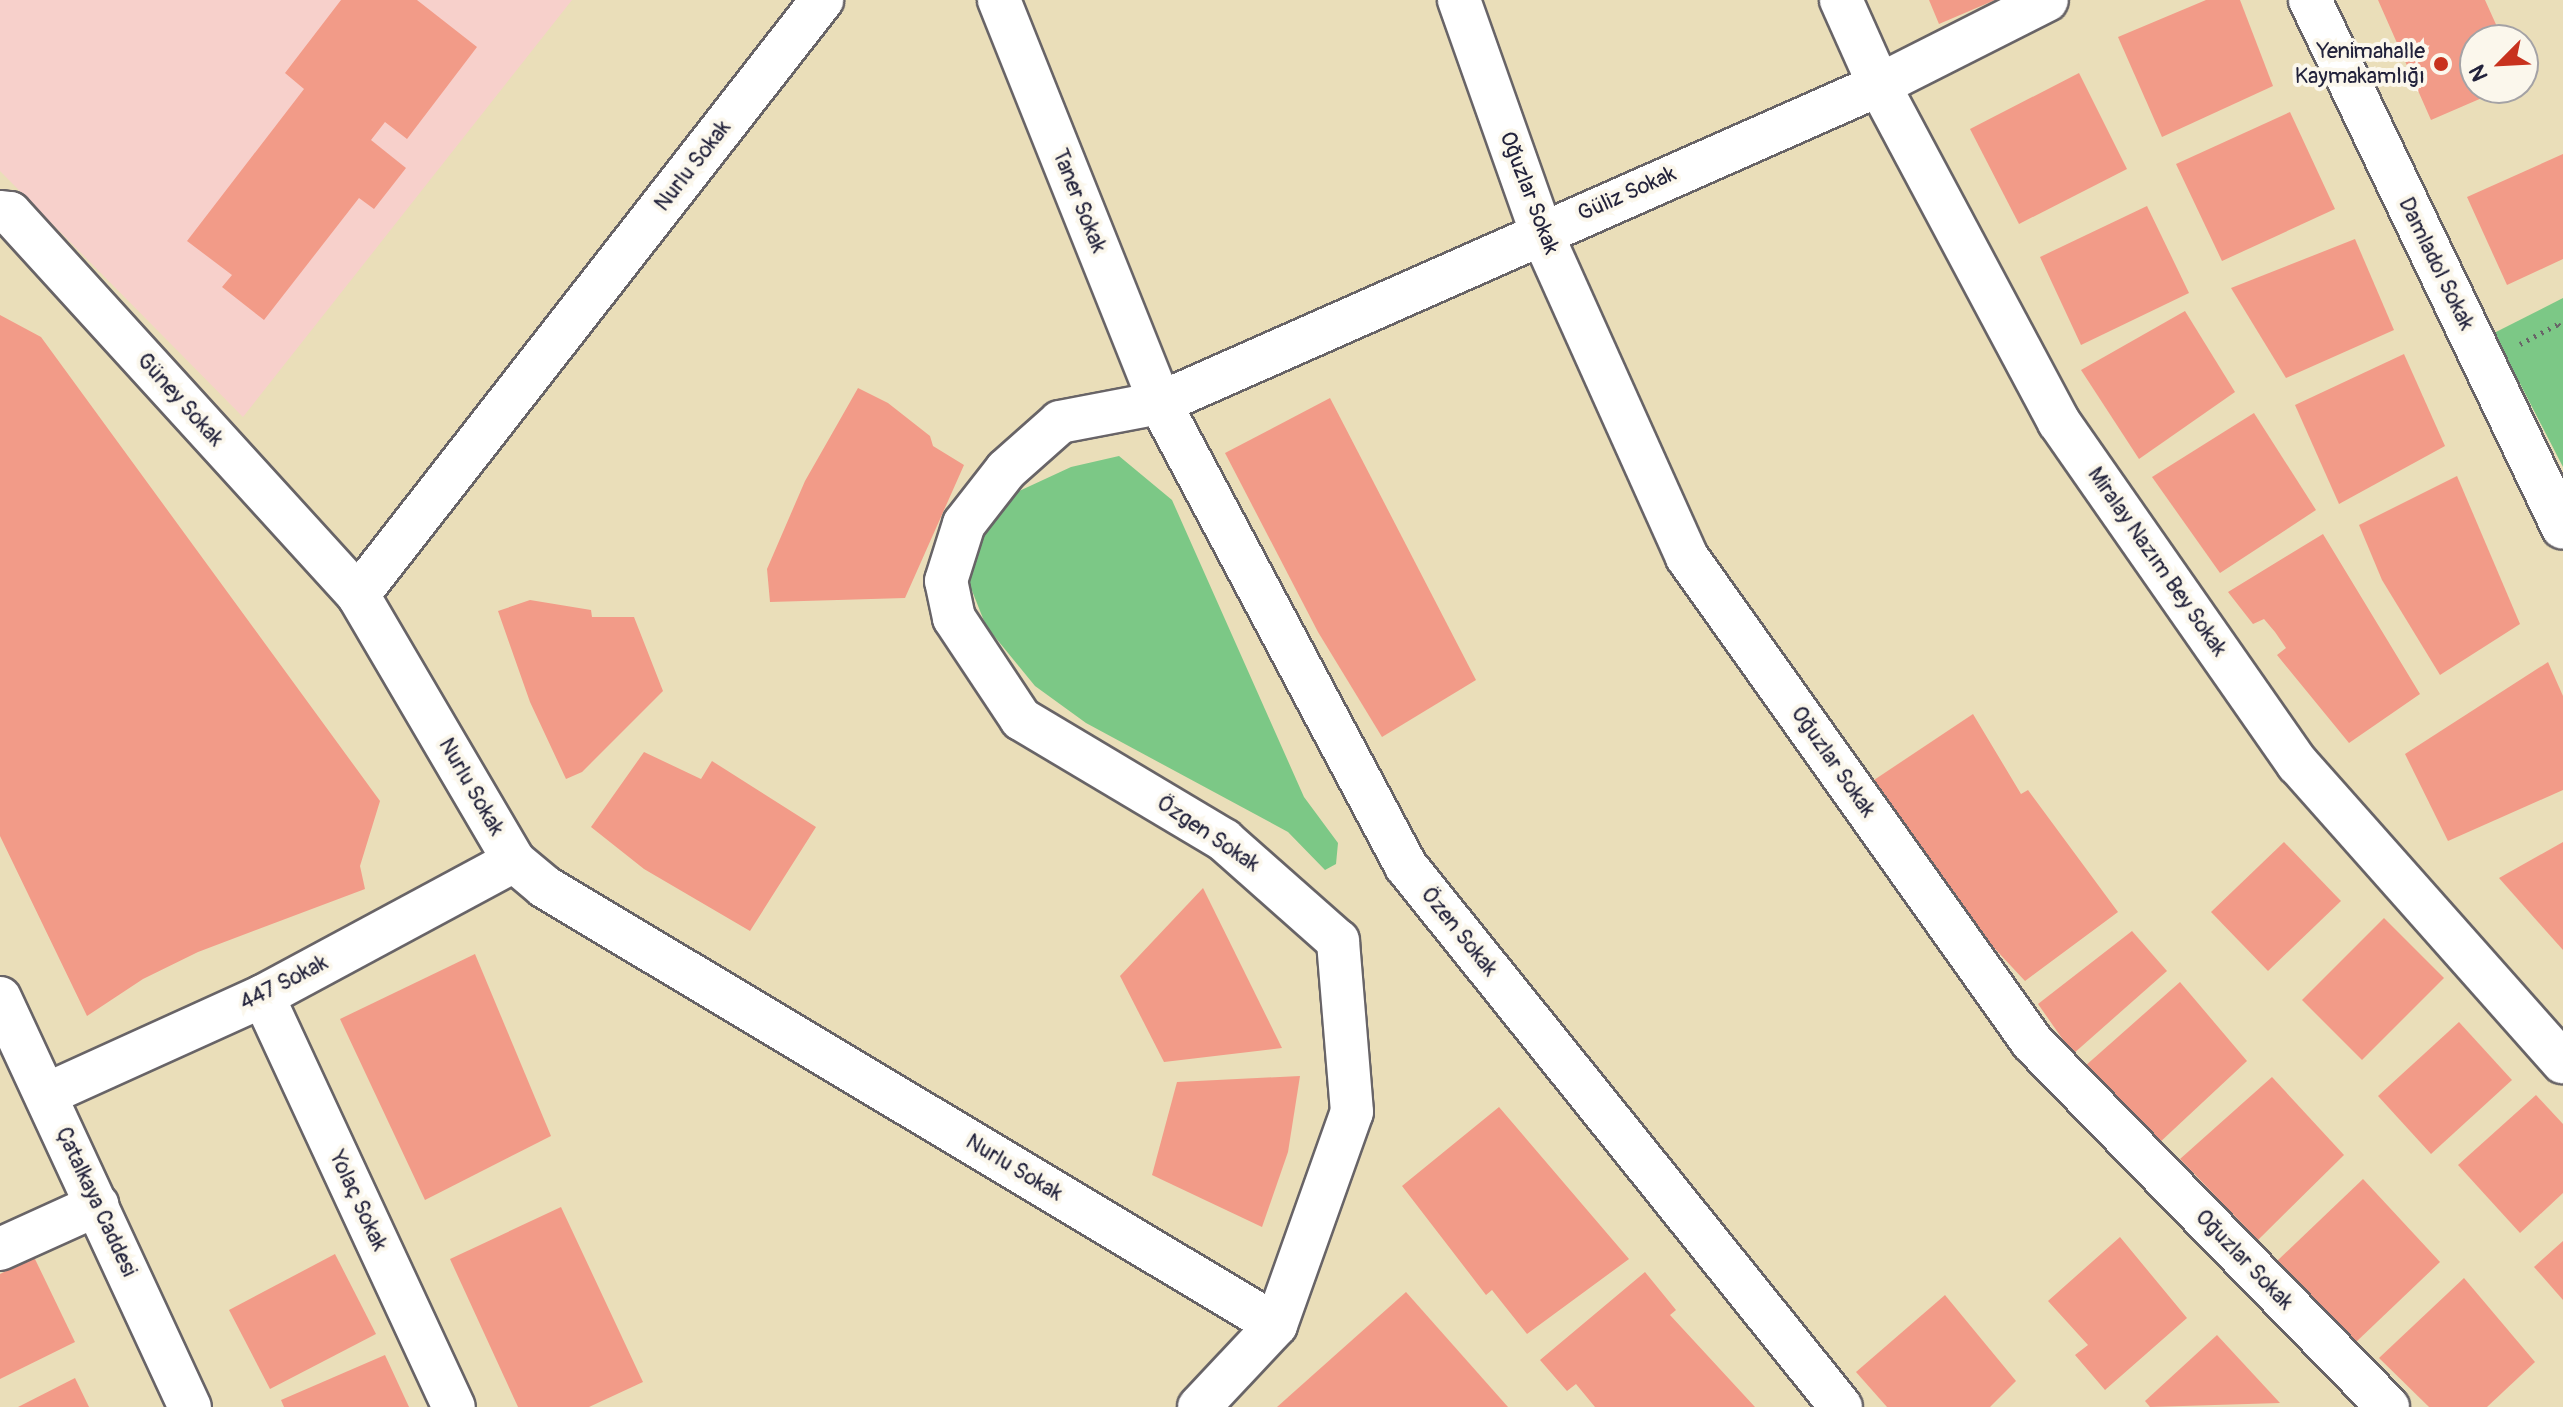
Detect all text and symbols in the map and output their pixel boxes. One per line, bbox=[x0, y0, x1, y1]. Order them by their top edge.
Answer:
north arrow bbox=[2459, 24, 2539, 104]
place label: Yenimahalle Kaymakamlığı bbox=[2295, 38, 2425, 90]
marker: Yenimahalle Kaymakamlığı bbox=[2432, 55, 2450, 73]
text: N bbox=[2463, 60, 2495, 85]
street label: Nurlu Sokak bbox=[649, 115, 737, 217]
street label: Oğuzlar Sokak bbox=[1494, 128, 1564, 258]
street label: Taner Sokak bbox=[1046, 145, 1112, 257]
street label: Güliz Sokak bbox=[1574, 161, 1680, 227]
street label: Damladol Sokak bbox=[2392, 193, 2480, 335]
street label: Güney Sokak bbox=[131, 348, 229, 452]
street label: Miralay Nazım Bey Sokak bbox=[2082, 462, 2232, 662]
street label: Oğuzlar Sokak bbox=[1785, 701, 1881, 823]
street label: Nurlu Sokak bbox=[433, 734, 509, 840]
street label: Özgen Sokak bbox=[1152, 790, 1264, 878]
street label: Özen Sokak bbox=[1415, 882, 1503, 982]
street label: 447 Sokak bbox=[236, 950, 332, 1016]
street label: Çatalkaya Caddesi bbox=[50, 1123, 142, 1281]
street label: Nurlu Sokak bbox=[961, 1129, 1067, 1207]
street label: Yolaç Sokak bbox=[323, 1147, 393, 1255]
street label: Oğuzlar Sokak bbox=[2190, 1204, 2298, 1316]

